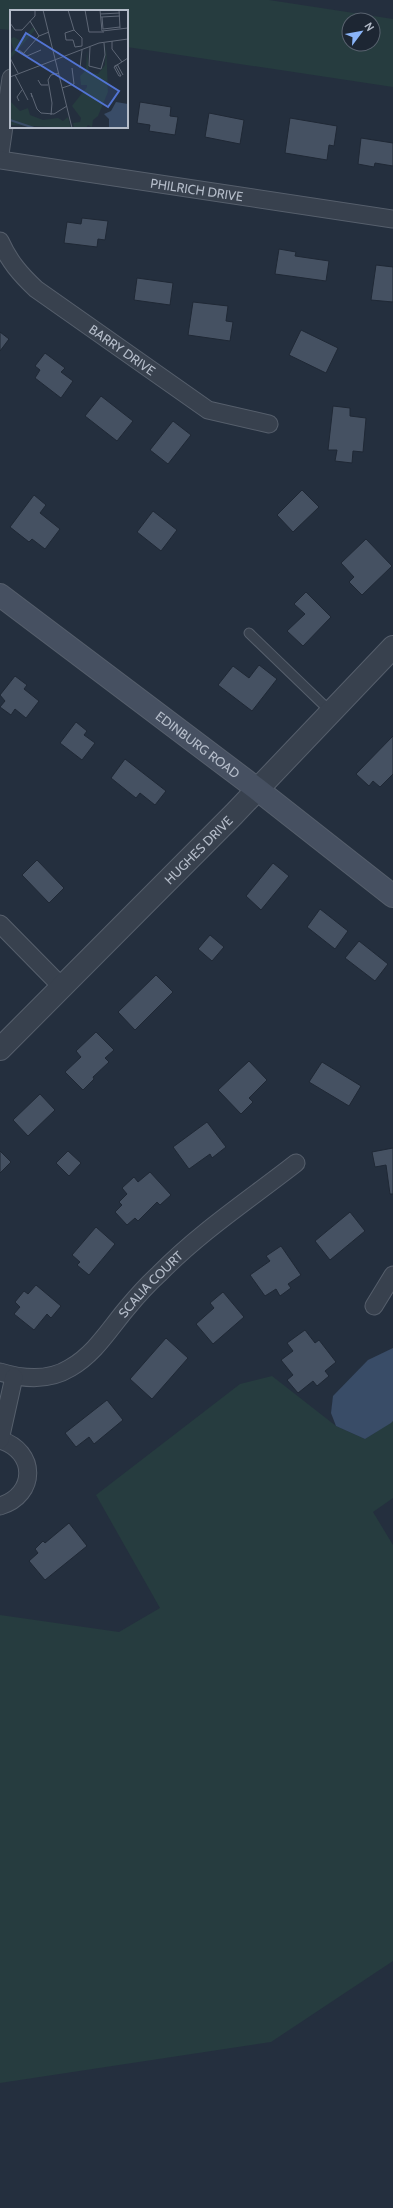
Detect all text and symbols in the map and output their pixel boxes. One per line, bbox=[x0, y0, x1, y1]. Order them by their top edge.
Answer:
inset map bbox=[10, 10, 128, 128]
north arrow bbox=[341, 12, 381, 52]
text: N bbox=[361, 20, 377, 34]
street label: PHILRICH DRIVE bbox=[149, 175, 244, 204]
street label: BARRY DRIVE bbox=[86, 321, 159, 379]
street label: EDINBURG ROAD bbox=[153, 708, 243, 781]
street label: HUGHES DRIVE bbox=[161, 812, 236, 887]
street label: SCALIA COURT bbox=[115, 1247, 186, 1321]

